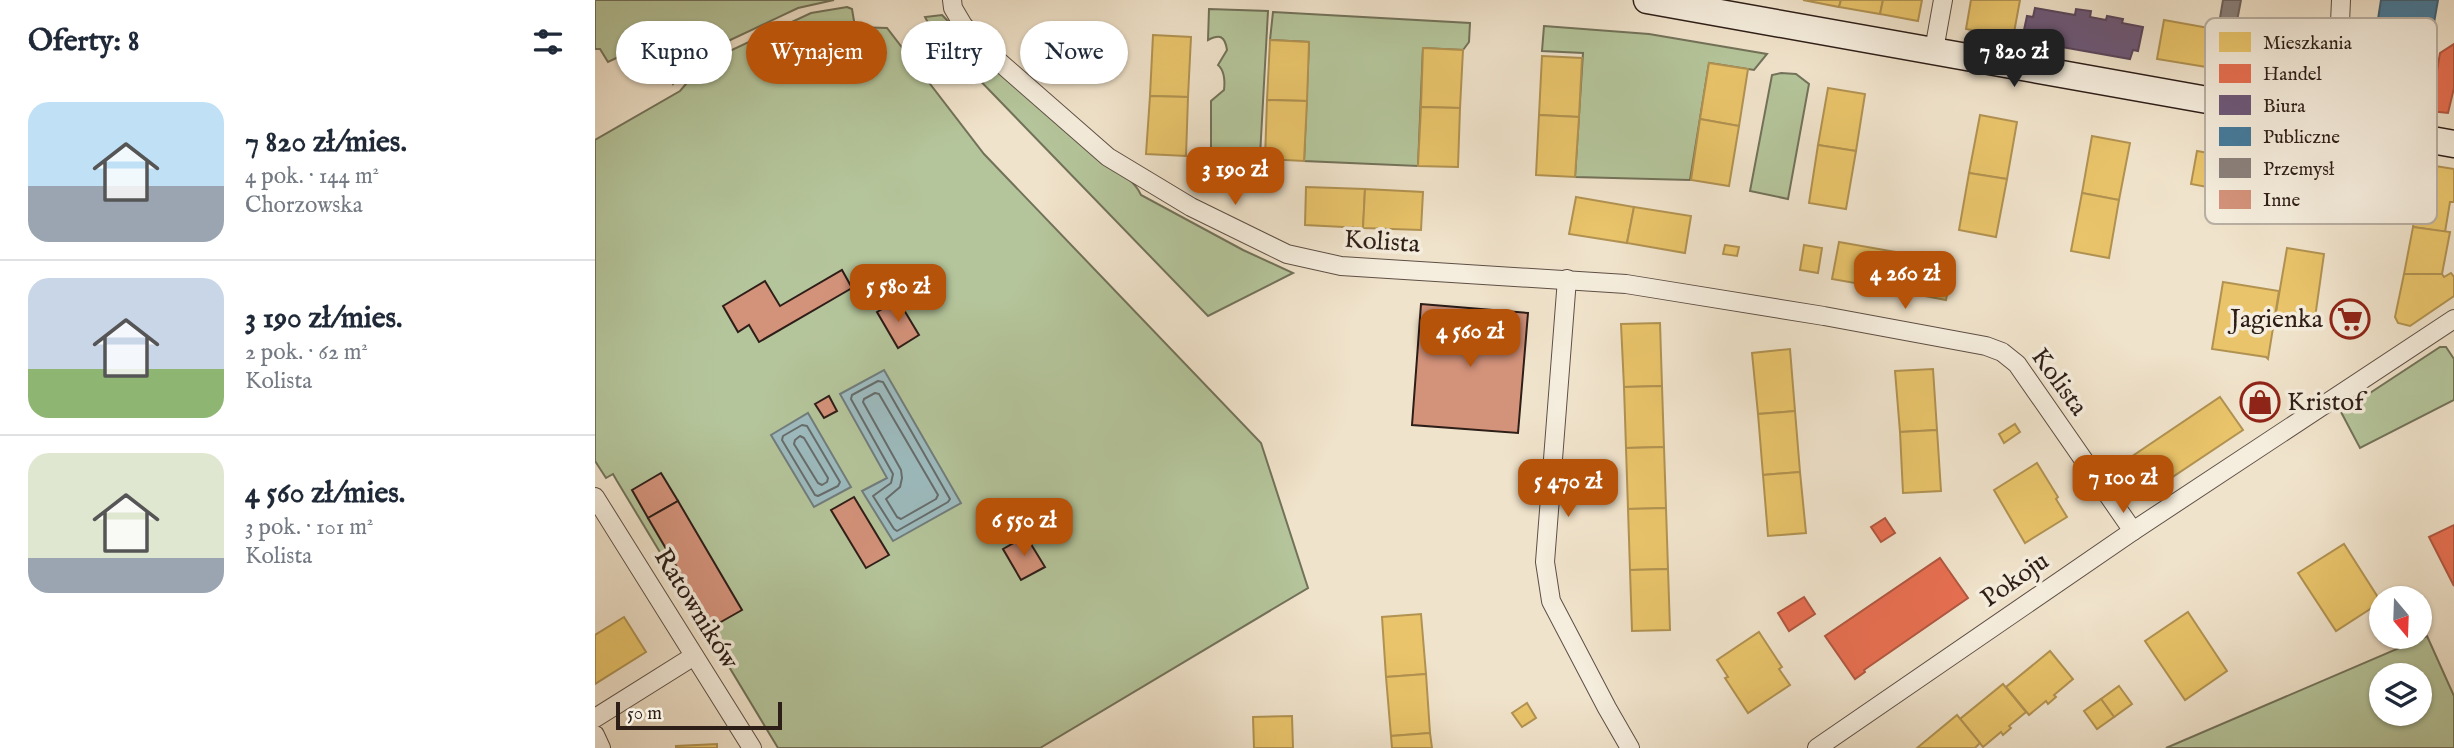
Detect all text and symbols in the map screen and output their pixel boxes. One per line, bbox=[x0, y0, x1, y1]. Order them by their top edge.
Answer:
legend bbox=[2205, 18, 2437, 224]
chip: Kupno bbox=[616, 21, 732, 84]
chip: Wynajem bbox=[746, 21, 887, 84]
chip: Filtry bbox=[901, 21, 1006, 84]
chip: Nowe bbox=[1020, 21, 1128, 84]
text: Oferty: 8 bbox=[28, 23, 140, 61]
icon: filters bbox=[529, 23, 567, 61]
pin: 7 820 zł bbox=[1942, 29, 2086, 89]
text: Mieszkania bbox=[2263, 32, 2353, 56]
text: 7 820 zł bbox=[1980, 37, 2048, 66]
text: Handel bbox=[2263, 63, 2323, 87]
text: Biura bbox=[2263, 95, 2306, 119]
text: 7 820 zł/mies. bbox=[245, 124, 407, 162]
text: Publiczne bbox=[2263, 126, 2340, 150]
icon: home bbox=[84, 130, 168, 214]
pin: 3 190 zł bbox=[1163, 148, 1307, 207]
text: 3 190 zł bbox=[1202, 155, 1268, 184]
text: Przemysł bbox=[2263, 158, 2335, 182]
text: 4 pok. · 144 m² bbox=[245, 162, 379, 191]
text: Inne bbox=[2263, 189, 2300, 213]
text: Chorzowska bbox=[245, 191, 363, 220]
street label: Kolista bbox=[1343, 223, 1422, 261]
pin: 4 260 zł bbox=[1833, 252, 1977, 311]
text: 4 260 zł bbox=[1870, 259, 1940, 288]
pin: 5 580 zł bbox=[826, 264, 970, 324]
text: 5 580 zł bbox=[866, 272, 930, 301]
supermarket icon: Jagienka bbox=[2329, 298, 2371, 340]
text: 3 190 zł/mies. bbox=[245, 300, 402, 338]
place label: Jagienka bbox=[2227, 303, 2324, 336]
icon: home bbox=[84, 306, 168, 390]
pin: 4 560 zł bbox=[1398, 310, 1542, 369]
text: 4 560 zł bbox=[1436, 317, 1504, 346]
text: 2 pok. · 62 m² bbox=[245, 338, 368, 367]
street label: Kolista bbox=[2023, 342, 2095, 423]
text: Kolista bbox=[245, 367, 312, 396]
shop icon: Kristof bbox=[2239, 381, 2281, 423]
place label: Kristof bbox=[2287, 386, 2368, 419]
pin: 7 100 zł bbox=[2051, 456, 2195, 515]
pin: 5 470 zł bbox=[1496, 460, 1640, 519]
text: 7 100 zł bbox=[2089, 463, 2157, 492]
text: 5 470 zł bbox=[1534, 467, 1602, 496]
text: 4 560 zł/mies. bbox=[245, 475, 405, 513]
icon: home bbox=[84, 481, 168, 565]
pin: 6 550 zł bbox=[952, 498, 1096, 558]
text: 6 550 zł bbox=[992, 506, 1056, 535]
text: 3 pok. · 101 m² bbox=[245, 513, 373, 542]
text: Kolista bbox=[245, 542, 312, 571]
street label: Ratowników bbox=[646, 543, 746, 676]
street label: Pokoju bbox=[1975, 545, 2055, 615]
north arrow bbox=[2369, 586, 2433, 649]
map controls bbox=[2369, 586, 2432, 726]
button: layers bbox=[2369, 663, 2432, 726]
scale bar bbox=[616, 699, 782, 731]
text: 50 m bbox=[627, 702, 662, 726]

